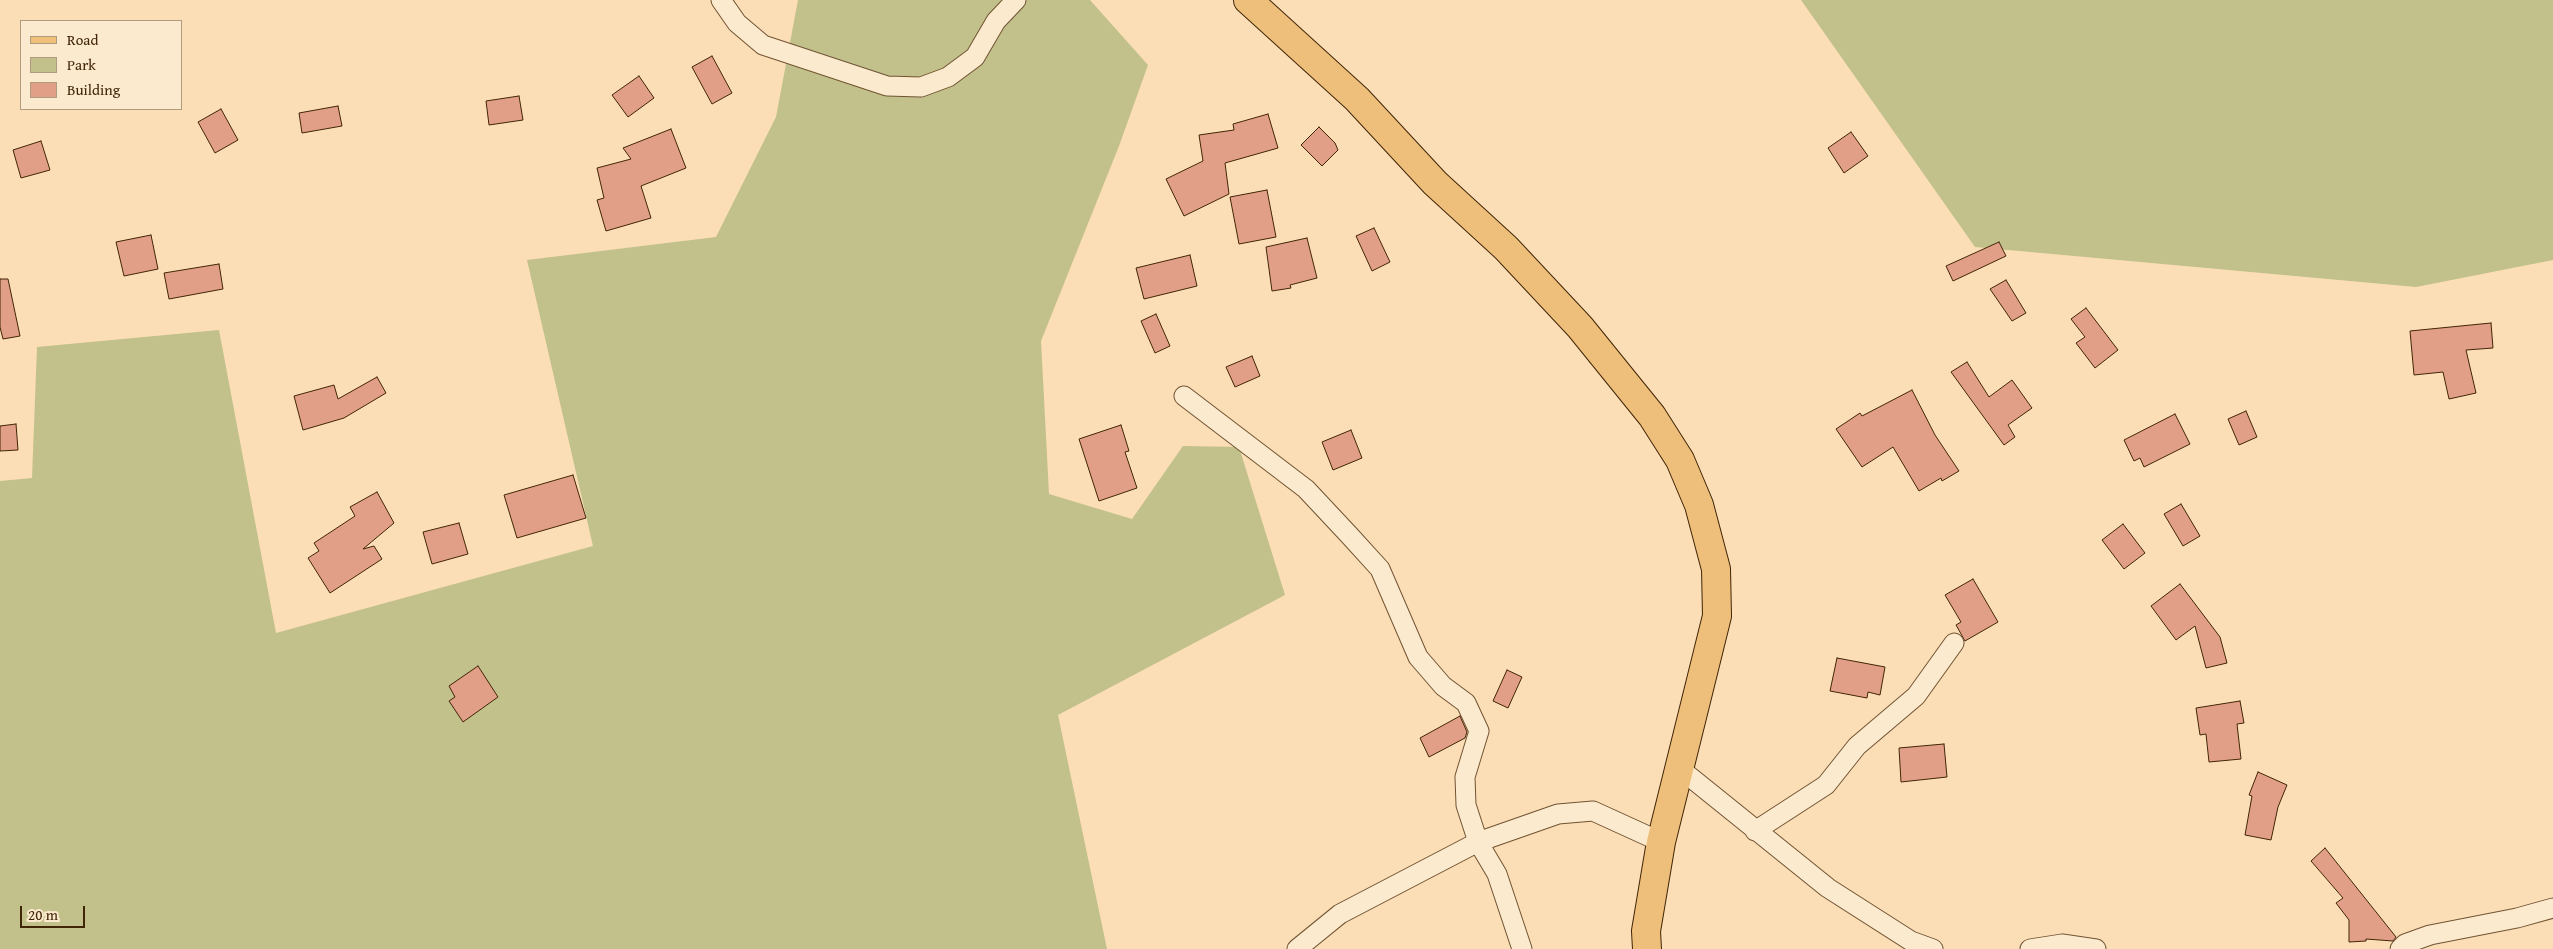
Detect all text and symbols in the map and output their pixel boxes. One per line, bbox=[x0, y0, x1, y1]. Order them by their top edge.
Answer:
legend bbox=[20, 20, 182, 110]
text: Road bbox=[67, 29, 98, 50]
text: Park bbox=[67, 54, 96, 75]
text: Building bbox=[67, 79, 120, 100]
scale bar bbox=[22, 896, 88, 928]
text: 20 m bbox=[28, 904, 58, 925]

